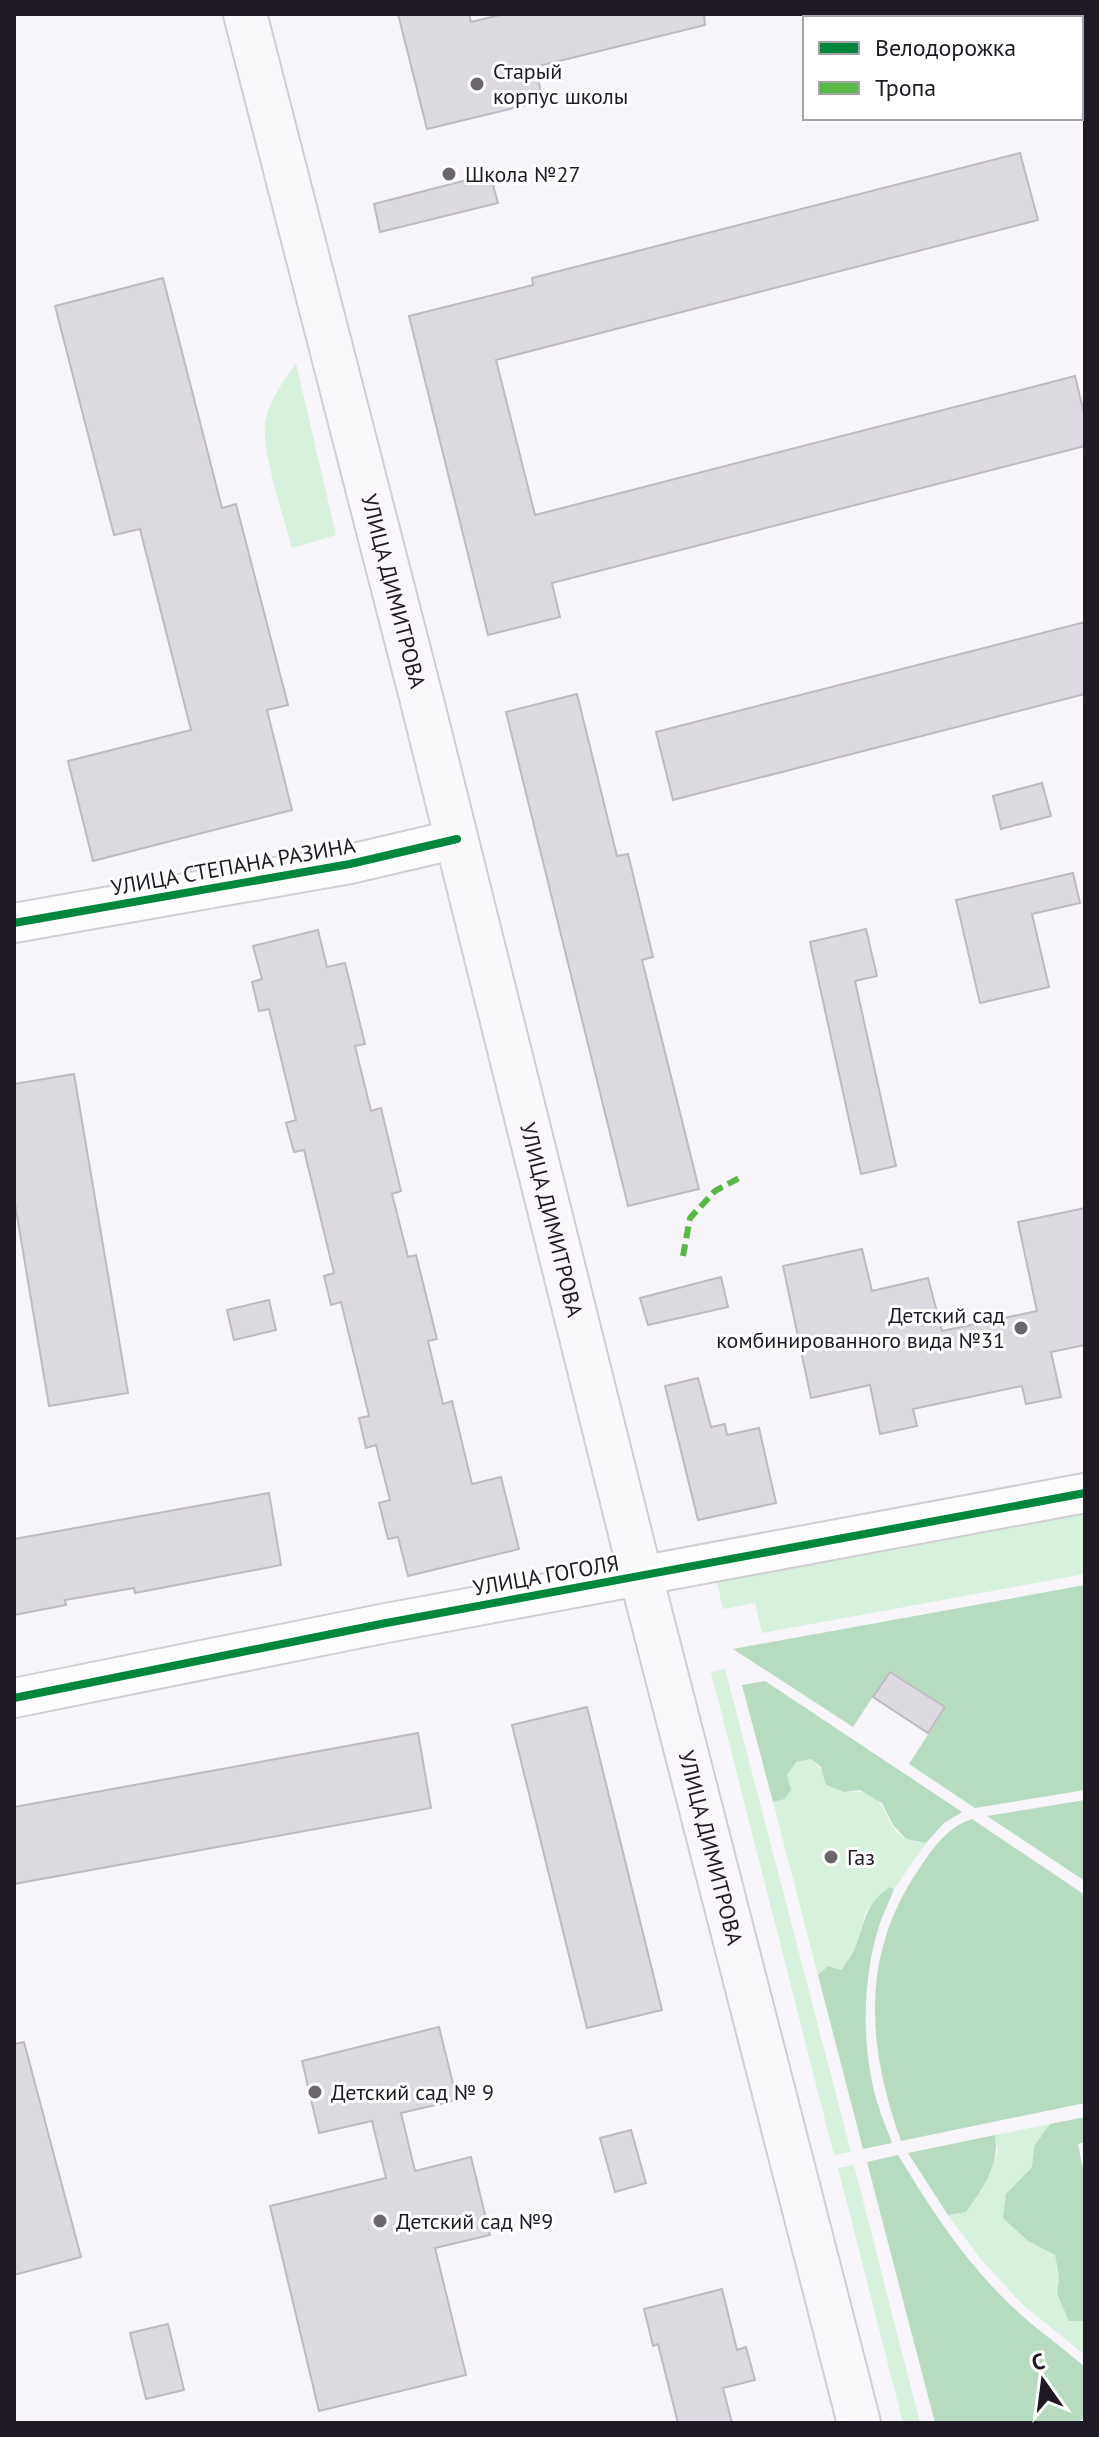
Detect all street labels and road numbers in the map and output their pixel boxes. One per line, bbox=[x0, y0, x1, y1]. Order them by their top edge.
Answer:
street label: УЛИЦА ДИМИТРОВА bbox=[355, 491, 432, 691]
street label: УЛИЦА СТЕПАНА РАЗИНА bbox=[109, 831, 358, 901]
street label: УЛИЦА ДИМИТРОВА bbox=[514, 1119, 589, 1320]
street label: УЛИЦА ГОГОЛЯ bbox=[471, 1548, 621, 1602]
street label: УЛИЦА ДИМИТРОВА bbox=[672, 1748, 749, 1948]

